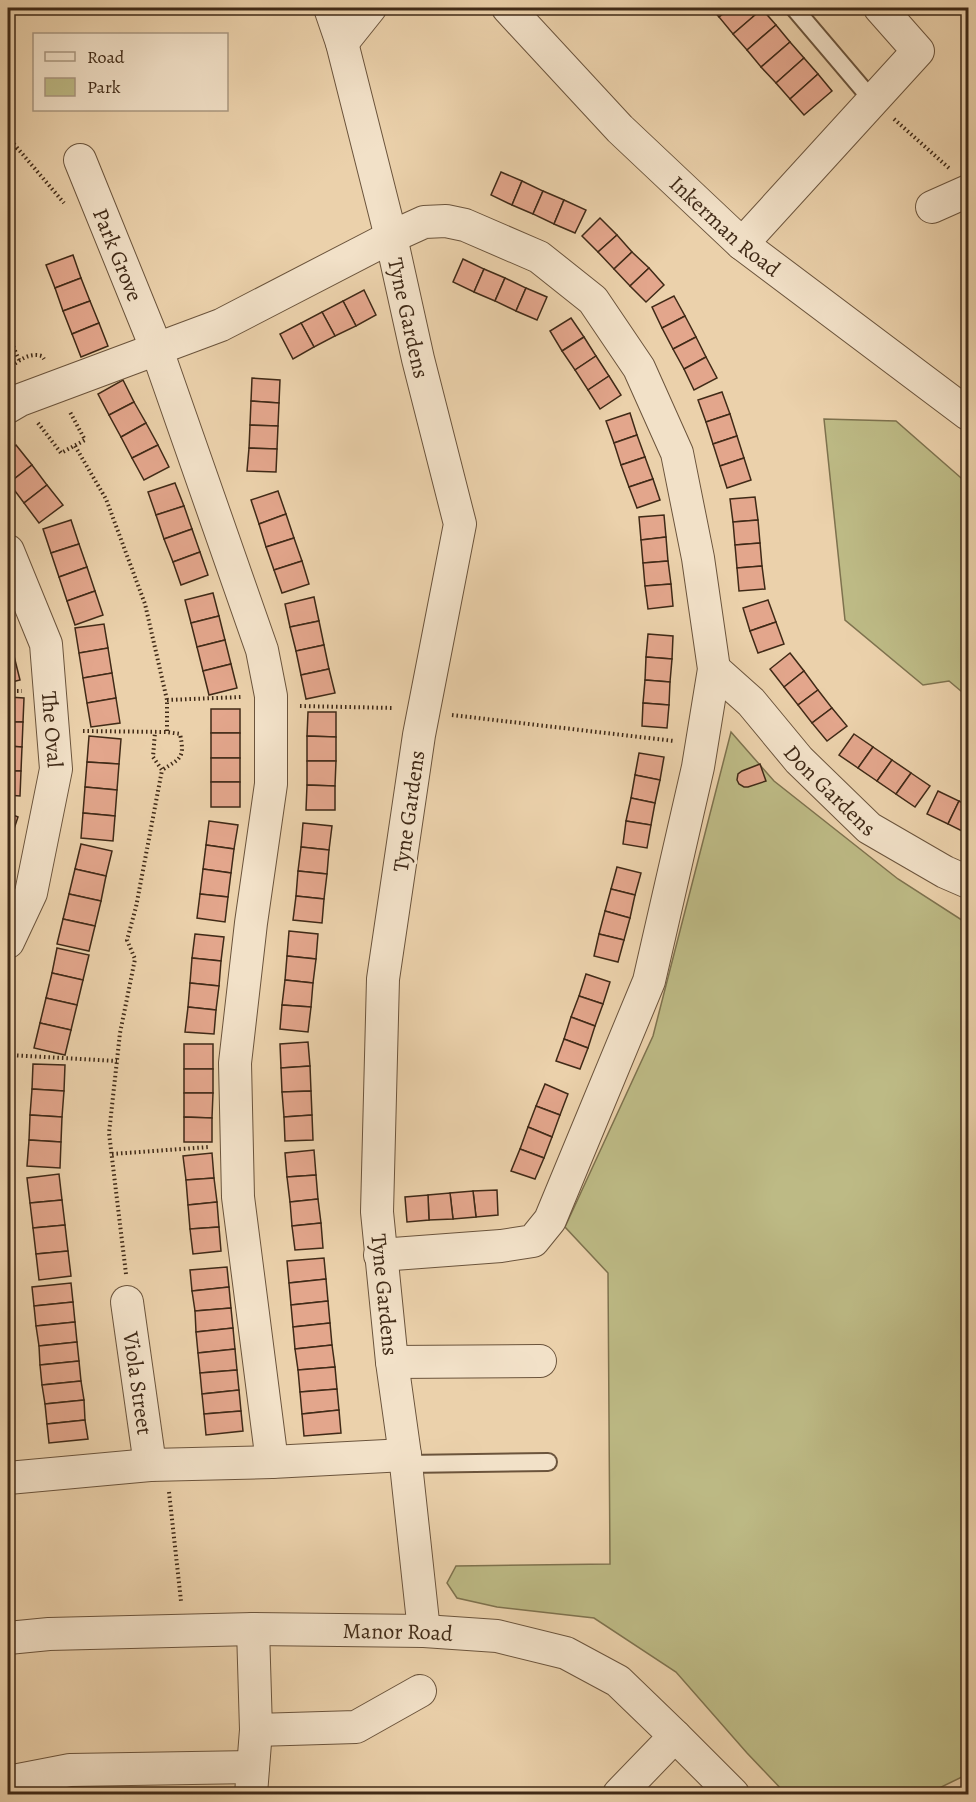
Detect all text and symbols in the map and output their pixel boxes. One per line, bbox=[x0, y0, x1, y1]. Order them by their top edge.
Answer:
legend bbox=[33, 33, 228, 111]
text: Road bbox=[87, 45, 125, 69]
text: Park bbox=[87, 75, 121, 99]
street label: Inkerman Road bbox=[662, 169, 787, 284]
street label: Park Grove bbox=[85, 204, 150, 306]
street label: Tyne Gardens bbox=[380, 255, 436, 382]
street label: The Oval bbox=[34, 690, 70, 769]
street label: Don Gardens bbox=[776, 739, 880, 844]
street label: Tyne Gardens bbox=[386, 748, 432, 874]
street label: Tyne Gardens bbox=[363, 1232, 405, 1357]
street label: Viola Street bbox=[115, 1329, 160, 1437]
street label: Manor Road bbox=[342, 1616, 454, 1649]

